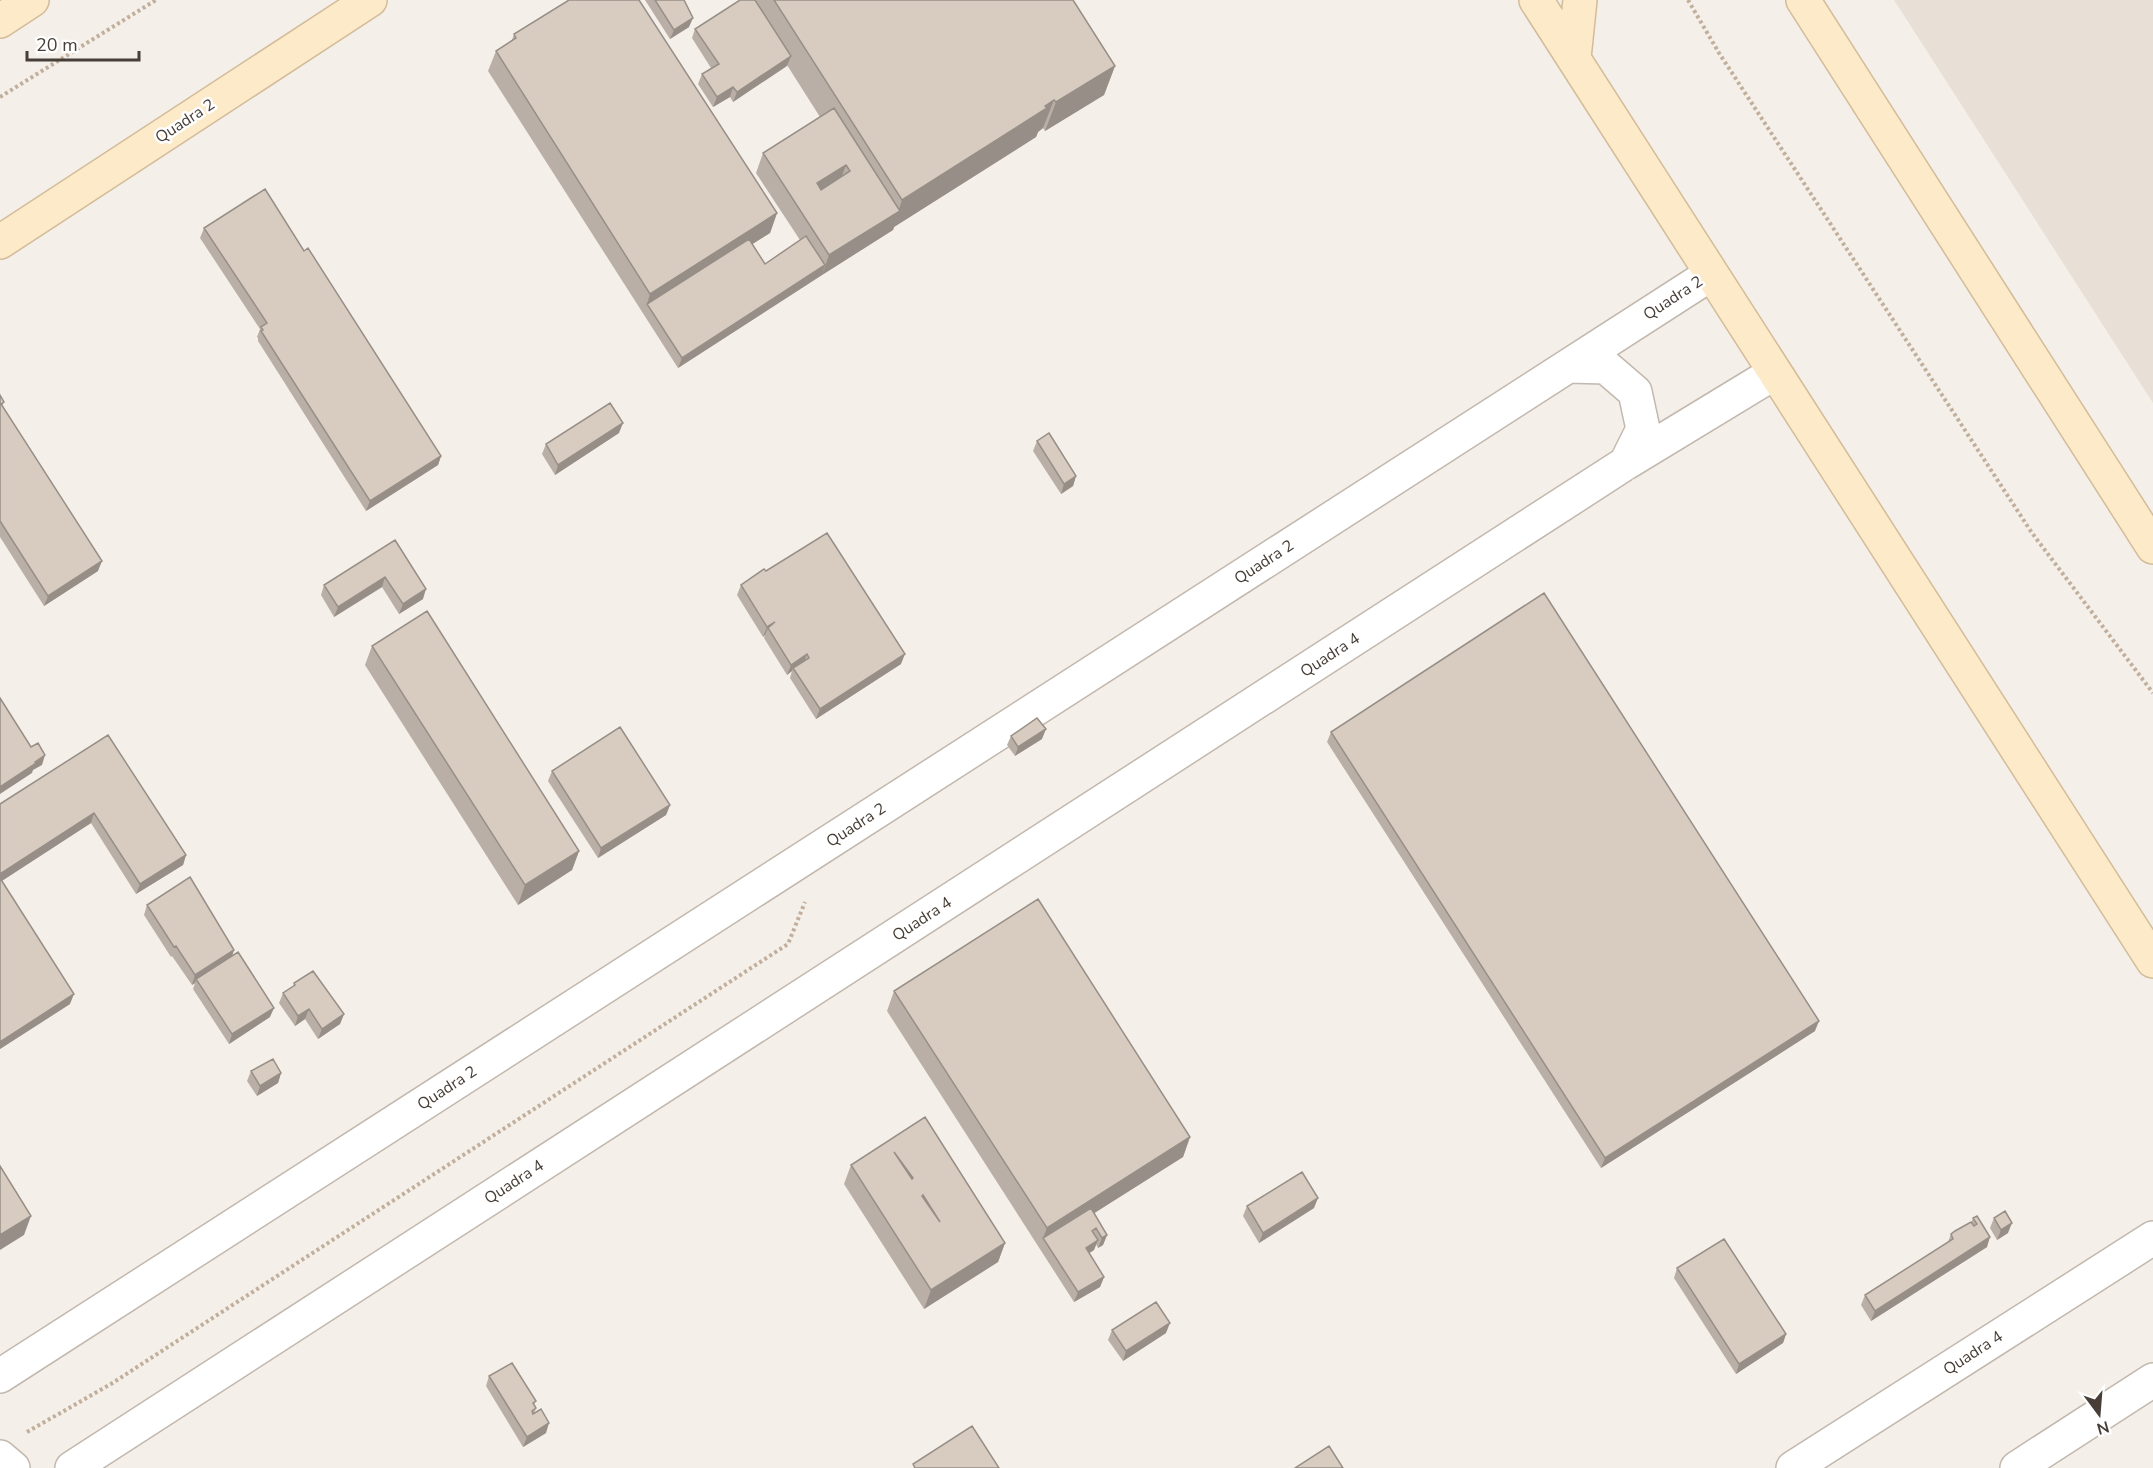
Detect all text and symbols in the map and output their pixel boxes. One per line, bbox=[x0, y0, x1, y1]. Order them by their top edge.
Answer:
scale bar bbox=[27, 24, 140, 62]
text: 20 m bbox=[36, 33, 78, 57]
street label: Quadra 2 bbox=[151, 94, 219, 148]
street label: Quadra 2 bbox=[1639, 271, 1707, 325]
street label: Quadra 2 bbox=[1230, 535, 1298, 589]
street label: Quadra 4 bbox=[1296, 627, 1364, 682]
street label: Quadra 2 bbox=[822, 798, 890, 852]
street label: Quadra 4 bbox=[888, 891, 956, 946]
street label: Quadra 2 bbox=[413, 1061, 481, 1115]
street label: Quadra 4 bbox=[480, 1154, 548, 1209]
street label: Quadra 4 bbox=[1939, 1325, 2007, 1380]
north arrow bbox=[2069, 1384, 2129, 1444]
text: N bbox=[2094, 1415, 2112, 1440]

